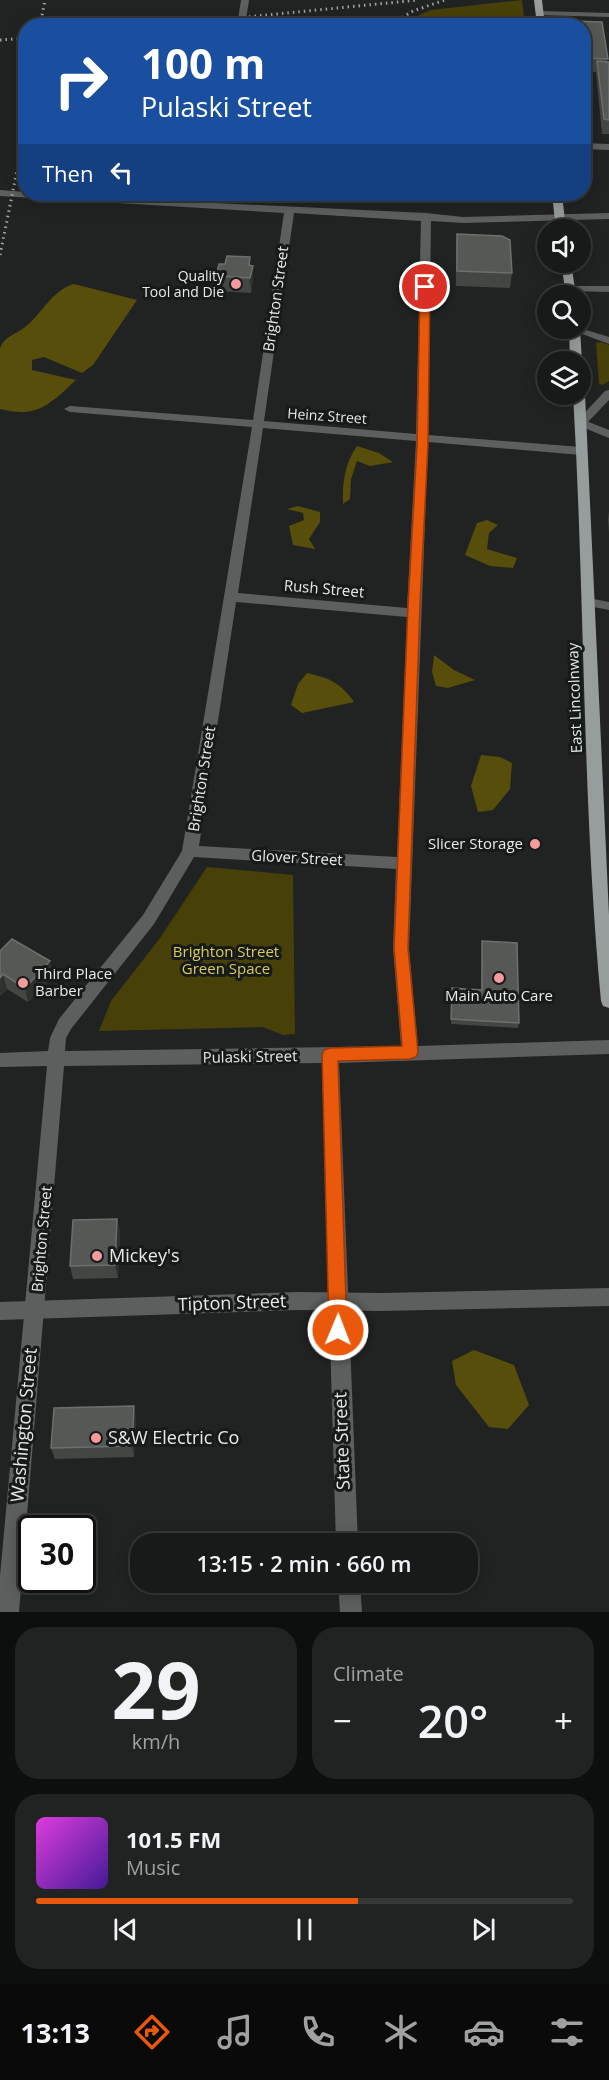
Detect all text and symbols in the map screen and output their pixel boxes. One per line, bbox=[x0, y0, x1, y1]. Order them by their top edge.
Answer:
text: 100 m bbox=[141, 34, 265, 91]
icon: right bbox=[42, 42, 120, 120]
text: Pulaski Street bbox=[141, 88, 312, 125]
icon: left bbox=[105, 156, 138, 189]
text: Then bbox=[42, 158, 93, 188]
map controls bbox=[537, 219, 591, 405]
button: sound bbox=[537, 219, 591, 273]
street label: Brighton Street bbox=[258, 245, 292, 353]
pin bbox=[399, 261, 450, 312]
place label: Quality Tool and Die bbox=[142, 266, 225, 301]
icon: arrive bbox=[408, 270, 441, 303]
marker: Quality Tool and Die bbox=[229, 277, 243, 291]
button: search bbox=[537, 285, 591, 339]
button: layers bbox=[537, 351, 591, 405]
street label: Heinz Street bbox=[287, 403, 367, 428]
street label: Rush Street bbox=[283, 575, 365, 601]
street label: East Lincolnway bbox=[562, 642, 586, 754]
street label: Brighton Street bbox=[183, 725, 219, 833]
place label: Slicer Storage bbox=[428, 833, 523, 853]
marker: Slicer Storage bbox=[528, 837, 542, 851]
street label: Glover Street bbox=[251, 845, 343, 869]
park label: Brighton Street Green Space bbox=[173, 941, 279, 978]
place label: Third Place Barber bbox=[35, 963, 112, 1000]
marker: Main Auto Care bbox=[492, 971, 506, 985]
marker: Third Place Barber bbox=[16, 976, 30, 990]
place label: Main Auto Care bbox=[445, 985, 553, 1005]
street label: Pulaski Street bbox=[202, 1045, 298, 1067]
street label: Brighton Street bbox=[26, 1185, 56, 1293]
place label: Mickey's bbox=[109, 1243, 179, 1267]
marker: Mickey's bbox=[90, 1249, 104, 1263]
street label: Tipton Street bbox=[177, 1288, 287, 1316]
position arrow bbox=[306, 1298, 370, 1362]
street label: Washington Street bbox=[4, 1347, 42, 1503]
street label: State Street bbox=[327, 1392, 355, 1490]
place label: S&W Electric Co bbox=[108, 1425, 239, 1449]
marker: S&W Electric Co bbox=[89, 1431, 103, 1445]
speed limit sign: 30 bbox=[18, 1515, 96, 1593]
text: 13:15 · 2 min · 660 m bbox=[196, 1548, 412, 1578]
text: 29 bbox=[111, 1636, 201, 1742]
text: Climate bbox=[333, 1660, 404, 1687]
text: 20° bbox=[418, 1690, 488, 1751]
text: − bbox=[333, 1698, 352, 1743]
text: + bbox=[554, 1698, 573, 1743]
text: km/h bbox=[132, 1728, 180, 1755]
text: 101.5 FM bbox=[126, 1824, 221, 1854]
text: Music bbox=[126, 1854, 180, 1881]
icon: previous bbox=[109, 1913, 142, 1946]
icon: pause bbox=[288, 1913, 321, 1946]
icon: next bbox=[467, 1913, 500, 1946]
icon: directions bbox=[131, 2011, 173, 2053]
icon: music bbox=[214, 2011, 256, 2053]
icon: phone bbox=[297, 2011, 339, 2053]
icon: climate bbox=[380, 2011, 422, 2053]
icon: car bbox=[463, 2011, 505, 2053]
icon: filters bbox=[546, 2011, 588, 2053]
text: 13:13 bbox=[21, 2014, 90, 2051]

